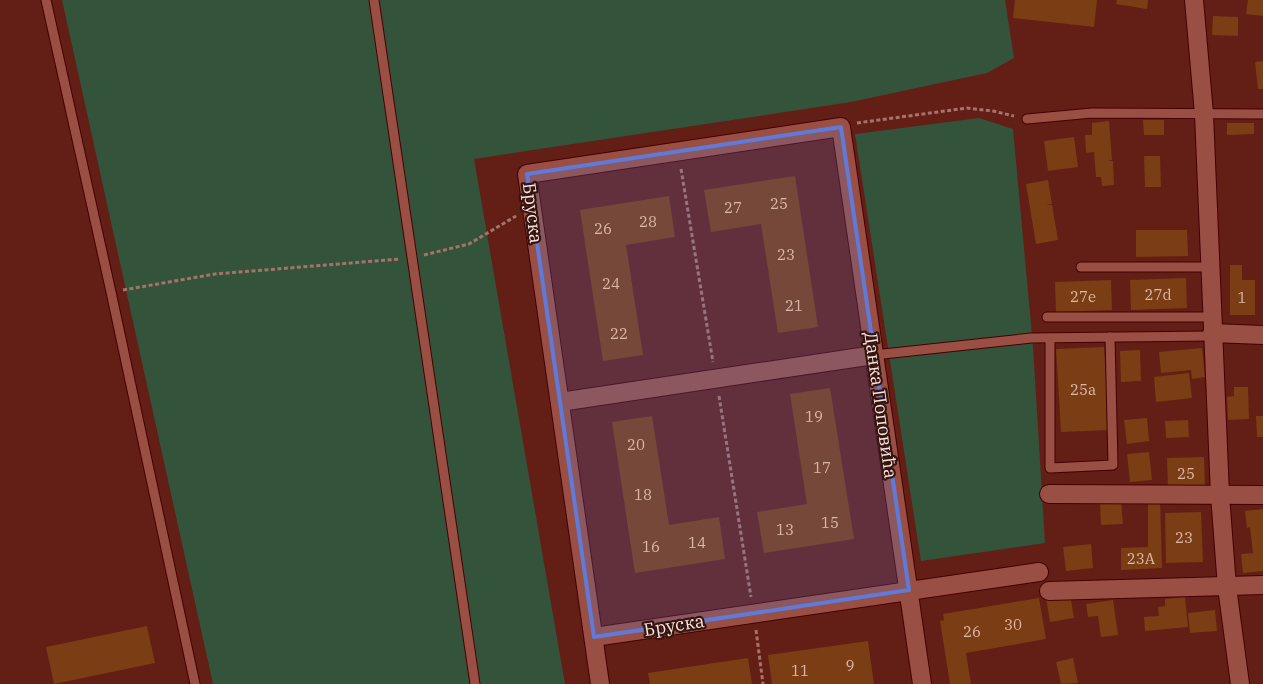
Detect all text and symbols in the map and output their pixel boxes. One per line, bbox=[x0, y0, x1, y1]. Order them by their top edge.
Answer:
street label: Бруска bbox=[518, 181, 548, 245]
house number: 25 bbox=[770, 194, 788, 213]
house number: 27 bbox=[724, 198, 742, 217]
house number: 28 bbox=[639, 212, 657, 231]
house number: 26 bbox=[594, 219, 612, 238]
house number: 23 bbox=[777, 245, 795, 264]
house number: 24 bbox=[602, 274, 620, 293]
house number: 27d bbox=[1144, 285, 1172, 304]
house number: 27e bbox=[1070, 287, 1096, 306]
house number: 1 bbox=[1237, 288, 1247, 307]
house number: 21 bbox=[785, 296, 803, 315]
house number: 22 bbox=[610, 324, 628, 343]
street label: Данка Поповића bbox=[859, 330, 903, 480]
house number: 25a bbox=[1070, 380, 1096, 399]
house number: 19 bbox=[805, 407, 823, 426]
house number: 20 bbox=[627, 435, 645, 454]
house number: 17 bbox=[813, 458, 831, 477]
house number: 25 bbox=[1177, 464, 1195, 483]
house number: 18 bbox=[634, 485, 652, 504]
house number: 15 bbox=[821, 513, 839, 532]
house number: 13 bbox=[776, 520, 794, 539]
house number: 23 bbox=[1175, 528, 1193, 547]
house number: 14 bbox=[688, 533, 706, 552]
house number: 16 bbox=[642, 537, 660, 556]
house number: 23A bbox=[1127, 549, 1156, 568]
street label: Бруска bbox=[642, 609, 706, 641]
house number: 30 bbox=[1004, 615, 1022, 634]
house number: 26 bbox=[963, 622, 981, 641]
house number: 9 bbox=[845, 656, 855, 675]
house number: 11 bbox=[791, 661, 809, 680]

